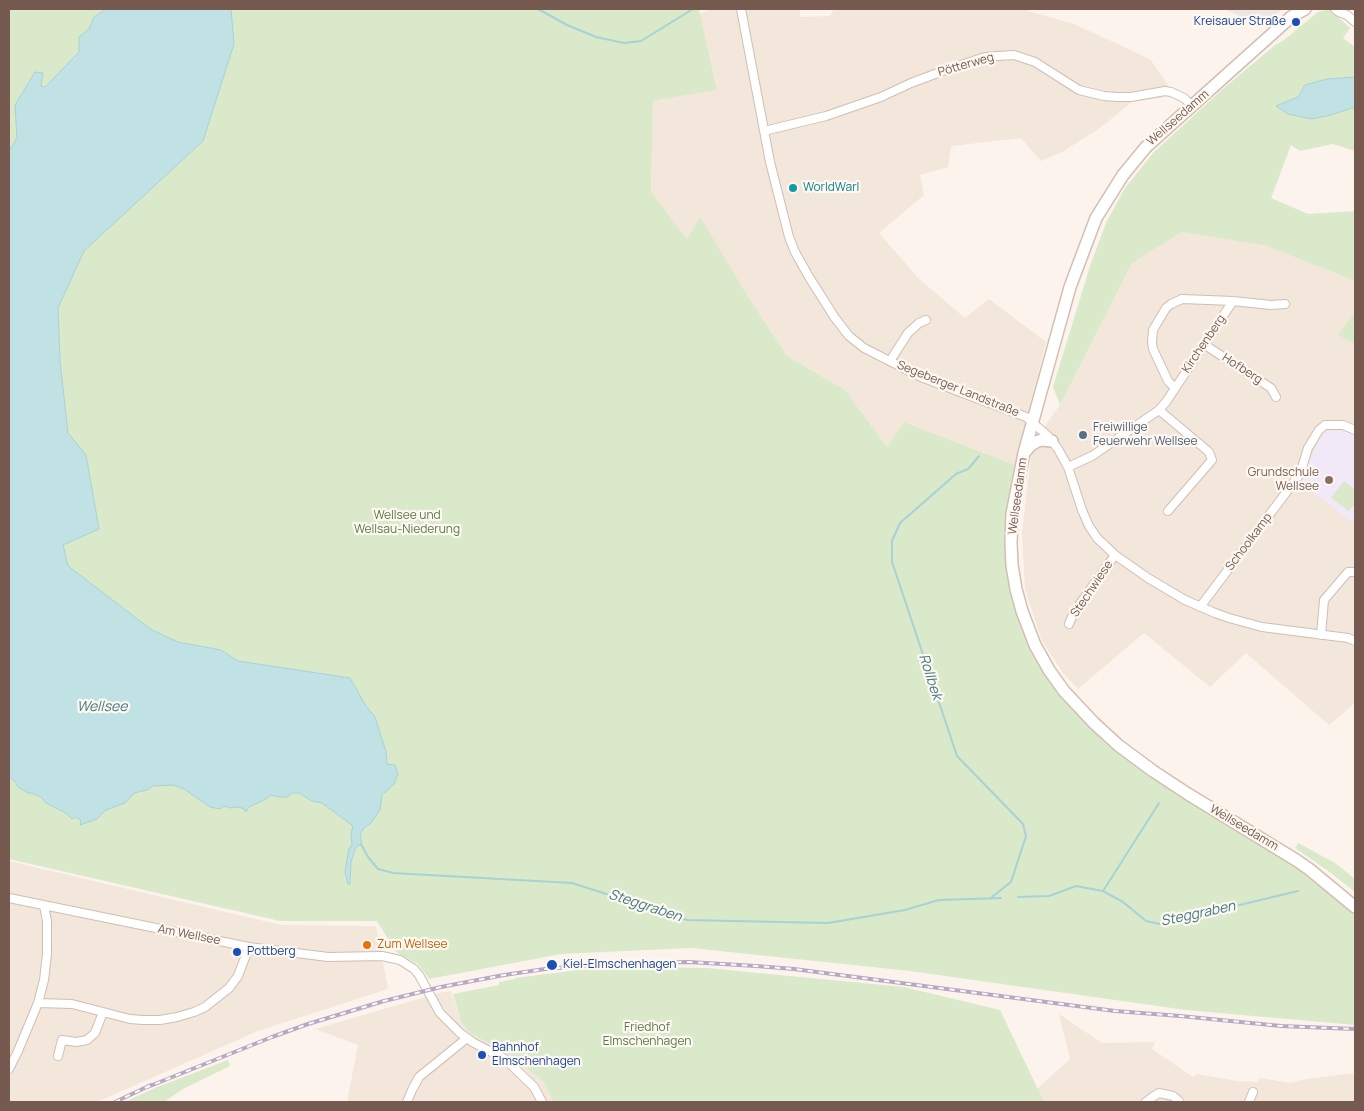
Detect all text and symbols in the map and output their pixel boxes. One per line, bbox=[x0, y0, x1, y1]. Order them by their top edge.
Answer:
place label: Kreisauer Straße bbox=[1194, 15, 1286, 29]
marker: Kreisauer Straße bbox=[1290, 16, 1302, 28]
street label: Pötterweg bbox=[936, 50, 996, 80]
street label: Wellseedamm bbox=[1144, 87, 1212, 149]
place label: WorldWarI bbox=[803, 181, 859, 195]
marker: WorldWarI bbox=[787, 182, 799, 194]
street label: Kirchenberg bbox=[1179, 312, 1229, 376]
street label: Hofberg bbox=[1219, 351, 1265, 387]
street label: Segeberger Landstraße bbox=[895, 358, 1021, 420]
place label: Freiwillige Feuerwehr Wellsee bbox=[1093, 421, 1198, 449]
marker: Freiwillige Feuerwehr Wellsee bbox=[1077, 429, 1089, 441]
street label: Wellseedamm bbox=[1005, 457, 1031, 535]
place label: Grundschule Wellsee bbox=[1248, 466, 1319, 494]
marker: Grundschule Wellsee bbox=[1323, 474, 1335, 486]
park label: Wellsee und Wellsau-Niederung bbox=[354, 509, 460, 537]
street label: Schoolkamp bbox=[1223, 510, 1275, 574]
street label: Stechwiese bbox=[1068, 558, 1116, 620]
water label: Rollbek bbox=[915, 652, 945, 702]
water label: Wellsee bbox=[77, 699, 127, 715]
street label: Wellseedamm bbox=[1207, 802, 1281, 854]
water label: Steggraben bbox=[606, 886, 684, 926]
water label: Steggraben bbox=[1159, 898, 1237, 930]
street label: Am Wellsee bbox=[156, 922, 222, 948]
place label: Zum Wellsee bbox=[377, 938, 448, 952]
marker: Zum Wellsee bbox=[361, 939, 373, 951]
place label: Pottberg bbox=[247, 945, 296, 959]
marker: Pottberg bbox=[231, 946, 243, 958]
marker: Kiel-Elmschenhagen bbox=[545, 958, 559, 972]
place label: Kiel-Elmschenhagen bbox=[563, 958, 676, 972]
park label: Friedhof Elmschenhagen bbox=[603, 1021, 691, 1049]
place label: Bahnhof Elmschenhagen bbox=[492, 1041, 581, 1069]
marker: Bahnhof Elmschenhagen bbox=[476, 1049, 488, 1061]

